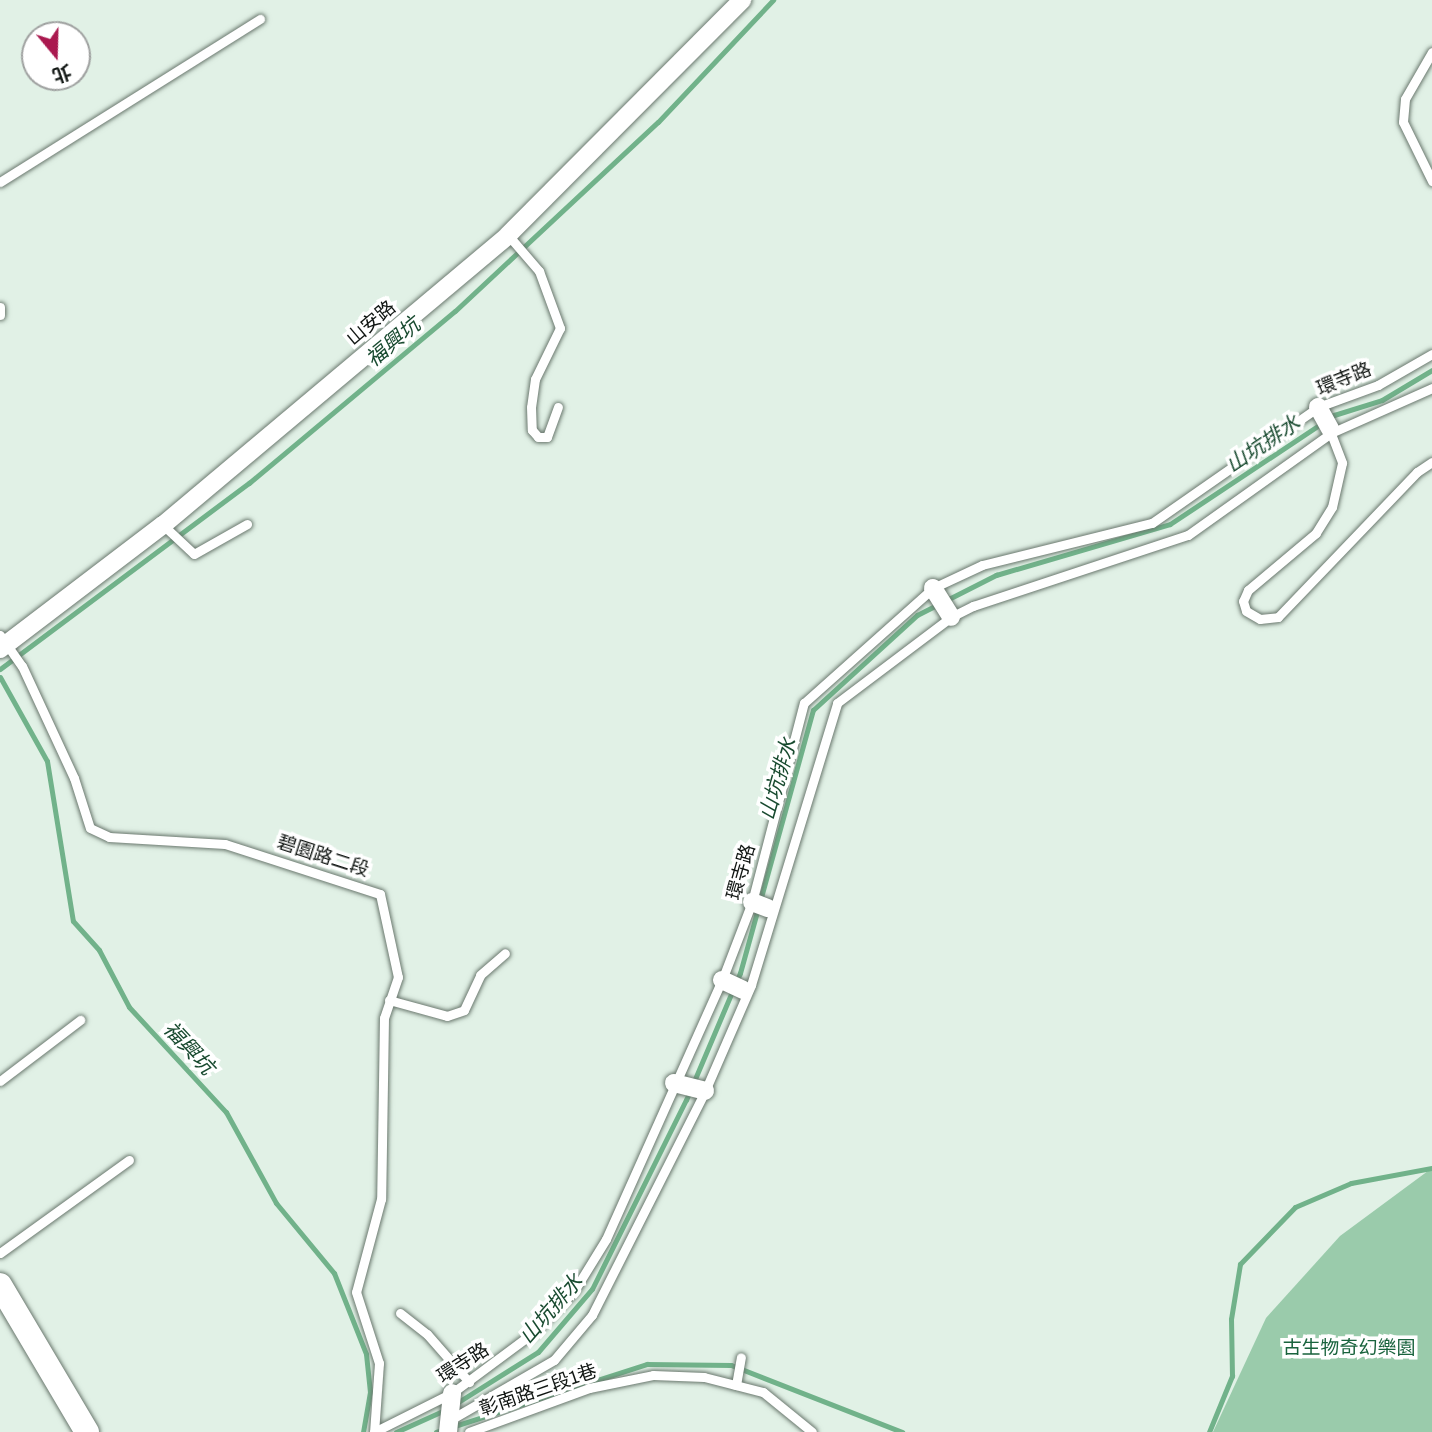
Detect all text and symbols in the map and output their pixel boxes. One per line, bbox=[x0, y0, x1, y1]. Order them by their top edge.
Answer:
north arrow bbox=[21, 21, 91, 91]
text: 北 bbox=[49, 59, 75, 89]
street label: 山安路 bbox=[342, 296, 400, 350]
water label: 福興坑 bbox=[361, 312, 425, 372]
street label: 環寺路 bbox=[1313, 358, 1375, 400]
water label: 山坑排水 bbox=[1221, 410, 1305, 478]
water label: 山坑排水 bbox=[754, 735, 802, 823]
street label: 碧園路二段 bbox=[274, 830, 372, 882]
street label: 環寺路 bbox=[722, 841, 760, 903]
water label: 福興坑 bbox=[158, 1016, 220, 1080]
water label: 山坑排水 bbox=[514, 1269, 588, 1349]
park label: 古生物奇幻樂園 bbox=[1283, 1337, 1415, 1359]
street label: 環寺路 bbox=[433, 1338, 493, 1388]
street label: 彰南路三段1巷 bbox=[476, 1359, 600, 1421]

